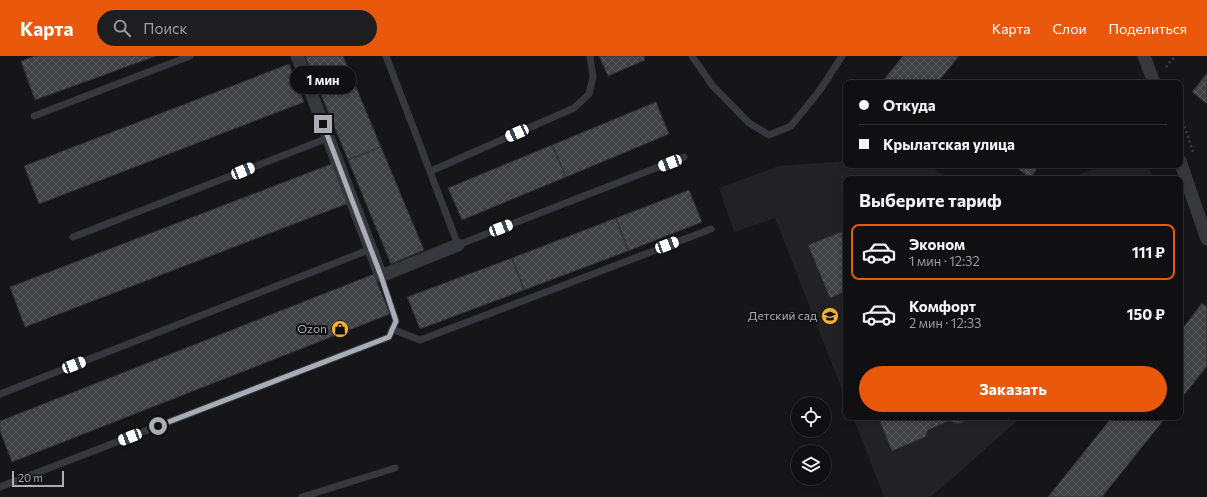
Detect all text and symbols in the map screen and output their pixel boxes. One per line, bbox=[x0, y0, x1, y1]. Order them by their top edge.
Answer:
search box bbox=[97, 10, 377, 46]
text: Карта bbox=[20, 17, 73, 40]
icon: search bbox=[111, 17, 133, 39]
text: Поиск bbox=[143, 19, 188, 37]
text: Карта bbox=[992, 20, 1030, 37]
text: Слои bbox=[1052, 20, 1087, 37]
text: Поделиться bbox=[1109, 20, 1187, 37]
callout: 1 мин bbox=[290, 66, 356, 94]
text: 1 мин bbox=[306, 72, 340, 88]
text: Откуда bbox=[883, 96, 936, 114]
route end bbox=[314, 115, 332, 133]
car bbox=[504, 123, 530, 143]
text: Крылатская улица bbox=[883, 135, 1015, 153]
car bbox=[657, 153, 683, 173]
car bbox=[230, 161, 256, 181]
text: Выберите тариф bbox=[859, 189, 1002, 211]
car bbox=[488, 218, 514, 238]
icon: car bbox=[861, 234, 897, 270]
car bbox=[654, 235, 680, 255]
text: Эконом bbox=[909, 235, 965, 253]
text: 111 ₽ bbox=[1132, 243, 1165, 261]
text: 1 мин · 12:32 bbox=[909, 253, 980, 269]
icon: car bbox=[861, 296, 897, 332]
text: Комфорт bbox=[909, 297, 976, 315]
text: 150 ₽ bbox=[1127, 305, 1165, 323]
school or university icon: Детский сад bbox=[820, 306, 840, 326]
place label: Детский сад bbox=[748, 308, 817, 322]
text: 2 мин · 12:33 bbox=[909, 315, 982, 331]
shop icon: Ozon bbox=[330, 319, 350, 339]
place label: Ozon bbox=[297, 321, 327, 335]
car bbox=[61, 355, 87, 375]
button: Заказать bbox=[859, 366, 1167, 412]
map controls bbox=[791, 397, 831, 485]
button: locate bbox=[791, 397, 831, 437]
route start bbox=[149, 417, 167, 435]
car bbox=[117, 427, 143, 447]
button: layers bbox=[791, 445, 831, 485]
scale bar bbox=[12, 469, 64, 488]
text: 20 m bbox=[18, 471, 43, 484]

